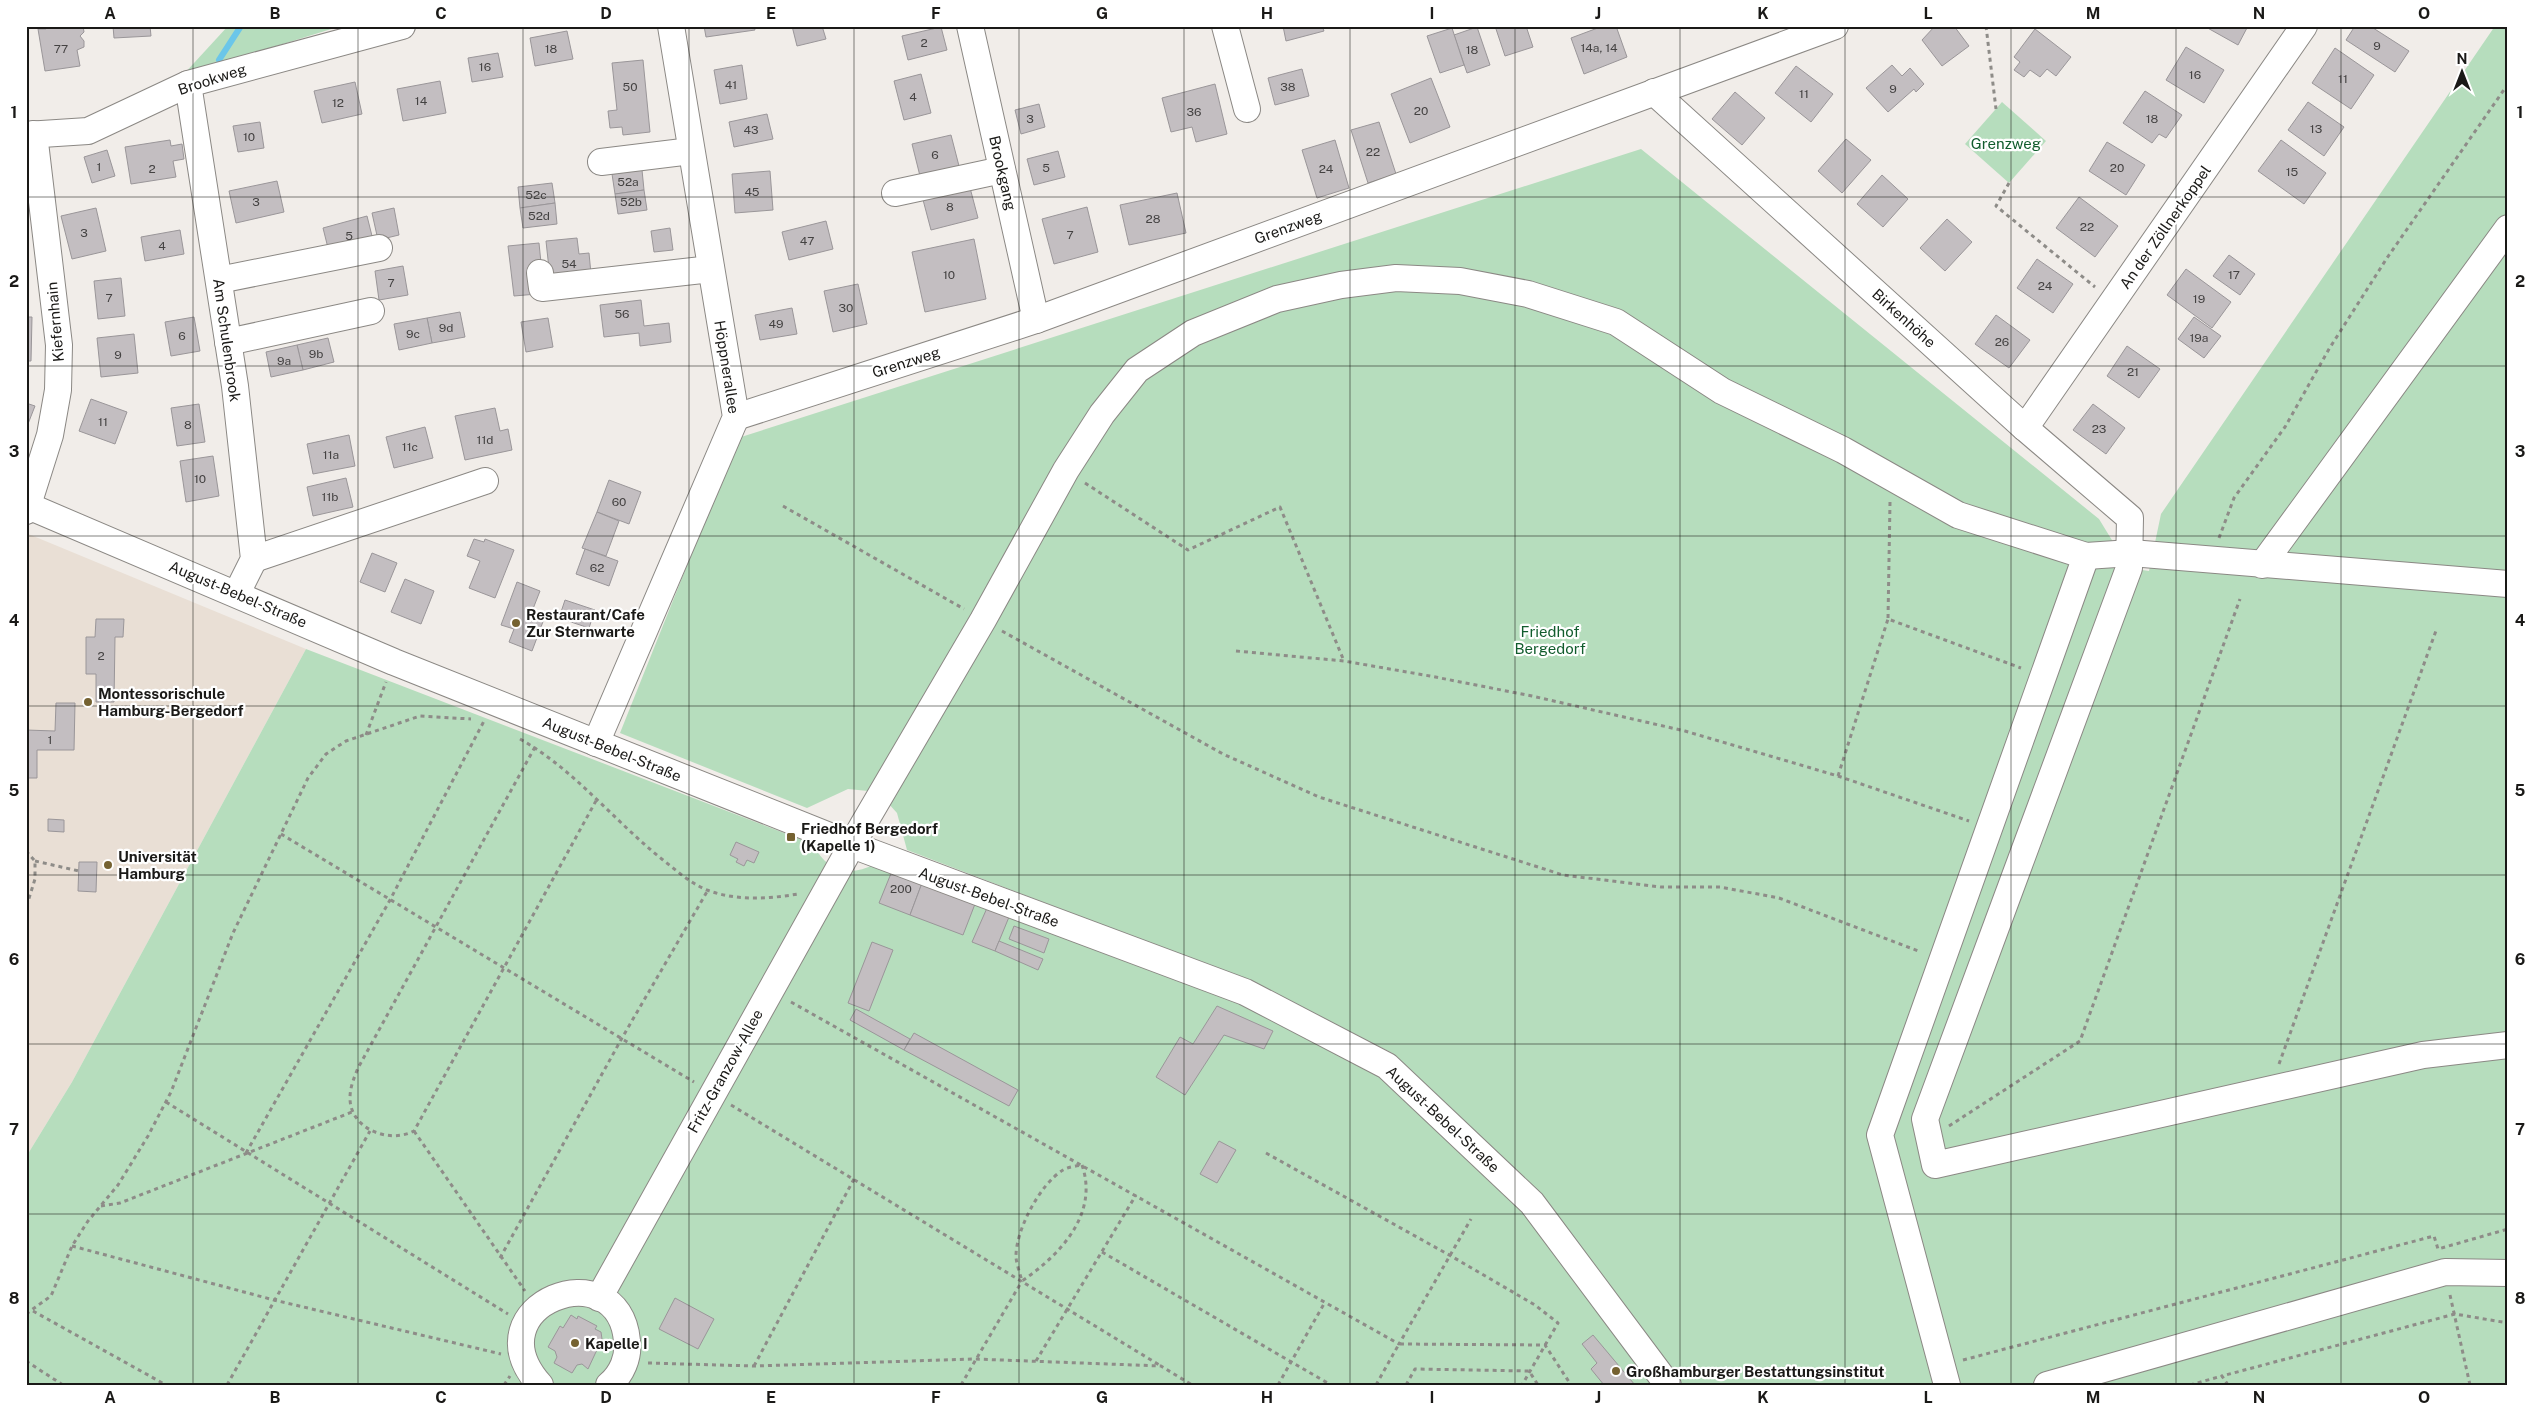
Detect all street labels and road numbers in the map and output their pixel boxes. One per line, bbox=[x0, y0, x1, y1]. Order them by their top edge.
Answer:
street label: Brookweg bbox=[176, 60, 248, 98]
street label: Brookgang bbox=[986, 134, 1020, 212]
street label: An der Zöllnerkoppel bbox=[2116, 162, 2214, 292]
street label: Grenzweg bbox=[1252, 207, 1324, 247]
street label: Am Schulenbrook bbox=[210, 277, 244, 403]
street label: Kiefernhain bbox=[43, 281, 67, 363]
street label: Birkenhöhe bbox=[1869, 285, 1939, 351]
street label: Höppnerallee bbox=[711, 319, 743, 415]
street label: Grenzweg bbox=[870, 343, 942, 381]
street label: August-Bebel-Straße bbox=[167, 557, 309, 631]
street label: August-Bebel-Straße bbox=[540, 713, 684, 785]
street label: August-Bebel-Straße bbox=[917, 864, 1061, 930]
street label: Fritz-Granzow-Allee bbox=[684, 1006, 766, 1136]
street label: August-Bebel-Straße bbox=[1383, 1062, 1503, 1176]

